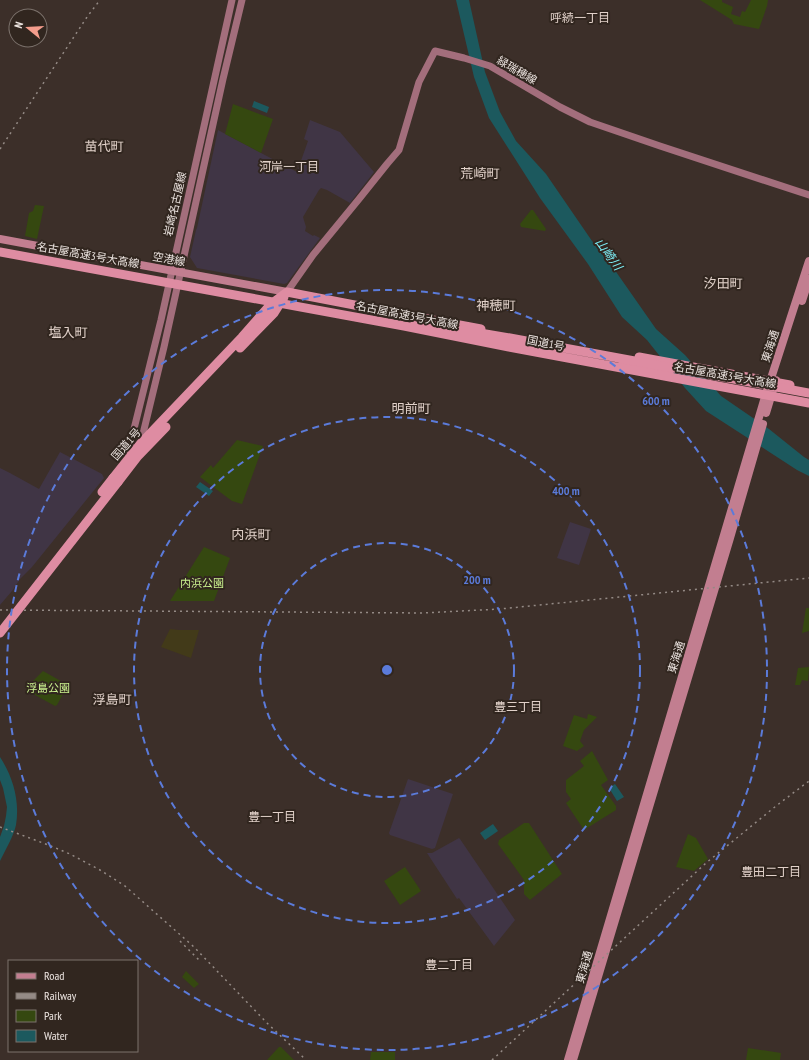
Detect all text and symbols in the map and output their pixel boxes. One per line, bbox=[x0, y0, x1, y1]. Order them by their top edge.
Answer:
north arrow bbox=[8, 8, 48, 48]
district label: 呼続一丁目 bbox=[550, 10, 610, 25]
text: N bbox=[11, 20, 26, 30]
street label: 緑瑞穂線 bbox=[494, 53, 540, 87]
district label: 苗代町 bbox=[84, 138, 124, 155]
district label: 河岸一丁目 bbox=[259, 159, 319, 174]
district label: 荒崎町 bbox=[460, 165, 500, 182]
street label: 岩崎名古屋線 bbox=[161, 170, 189, 238]
water label: 山崎川 bbox=[592, 235, 627, 275]
street label: 名古屋高速3号大高線 bbox=[36, 239, 140, 271]
street label: 空港線 bbox=[152, 249, 186, 269]
district label: 汐田町 bbox=[703, 275, 743, 292]
district label: 神穂町 bbox=[476, 297, 516, 314]
street label: 名古屋高速3号大高線 bbox=[355, 298, 459, 332]
district label: 塩入町 bbox=[48, 324, 88, 341]
street label: 東海通 bbox=[758, 328, 782, 364]
street label: 国道1号 bbox=[526, 333, 566, 353]
street label: 名古屋高速3号大高線 bbox=[673, 359, 777, 391]
text: 600 m bbox=[642, 393, 670, 408]
district label: 明前町 bbox=[391, 400, 431, 417]
street label: 国道1号 bbox=[108, 425, 144, 463]
text: 400 m bbox=[552, 483, 580, 498]
district label: 内浜町 bbox=[231, 526, 271, 543]
text: 200 m bbox=[463, 572, 491, 587]
park label: 内浜公園 bbox=[180, 576, 224, 590]
street label: 東海通 bbox=[664, 639, 688, 675]
centre of rings bbox=[380, 663, 394, 677]
park label: 浮島公園 bbox=[26, 681, 70, 695]
district label: 浮島町 bbox=[92, 691, 132, 708]
district label: 豊三丁目 bbox=[494, 699, 542, 714]
district label: 豊一丁目 bbox=[248, 809, 296, 824]
district label: 豊田二丁目 bbox=[741, 864, 801, 879]
street label: 東海通 bbox=[573, 949, 595, 985]
district label: 豊二丁目 bbox=[425, 957, 473, 972]
legend bbox=[8, 960, 138, 1052]
text: Road bbox=[44, 968, 64, 983]
text: Railway bbox=[44, 988, 77, 1003]
text: Park bbox=[44, 1008, 62, 1023]
text: Water bbox=[44, 1028, 69, 1043]

